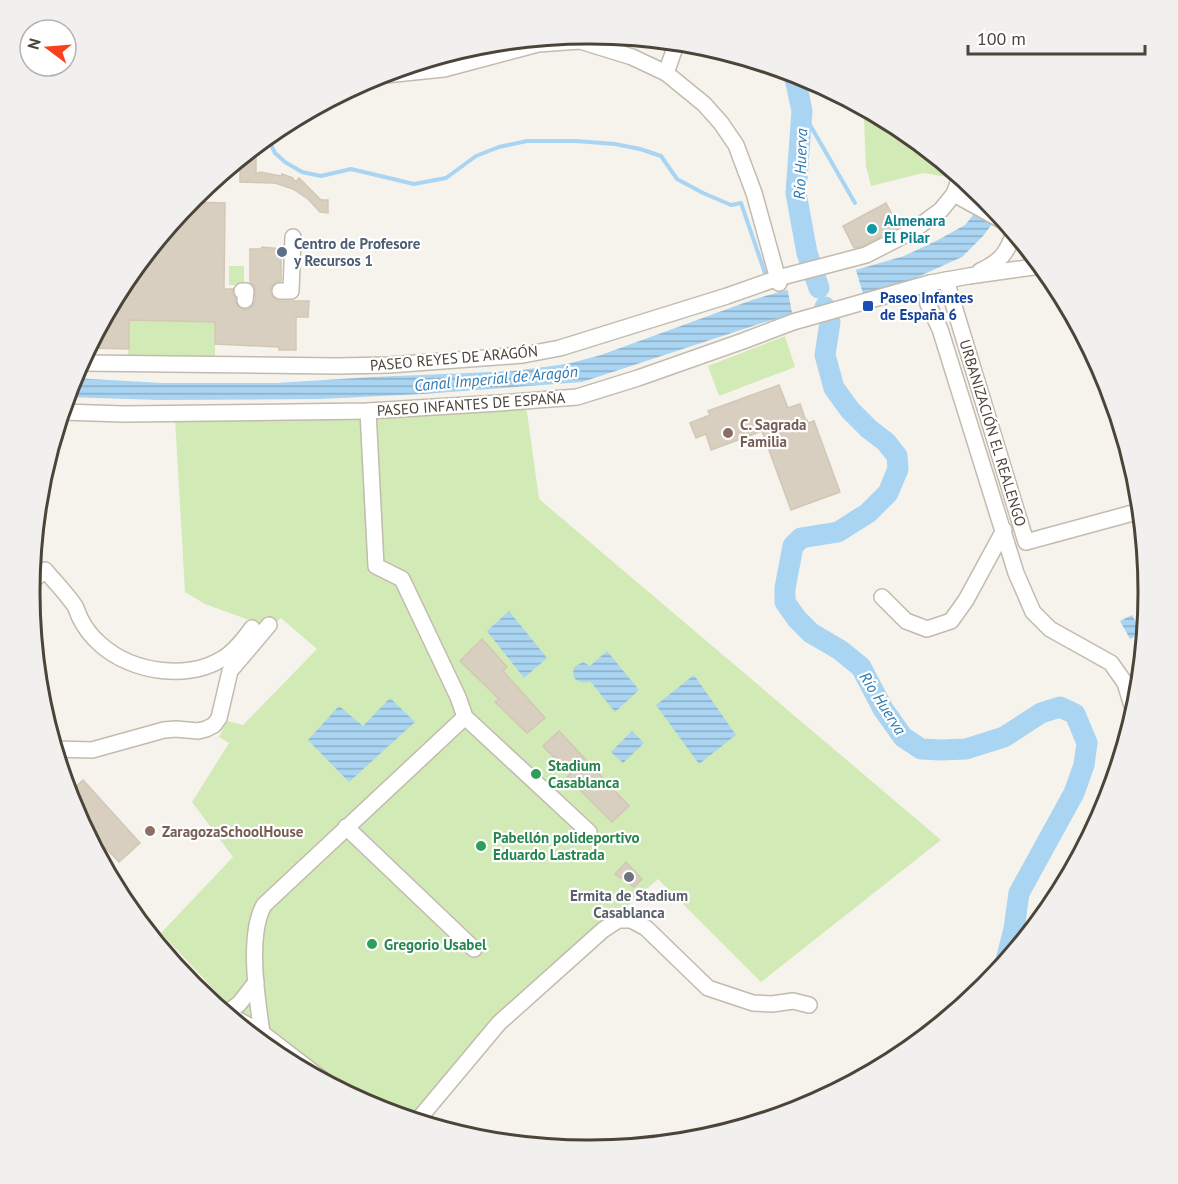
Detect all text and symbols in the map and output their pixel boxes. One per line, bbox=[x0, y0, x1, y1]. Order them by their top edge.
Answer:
north arrow bbox=[18, 18, 78, 78]
scale bar bbox=[968, 18, 1145, 56]
text: 100 m bbox=[977, 27, 1026, 50]
text: N bbox=[23, 36, 45, 52]
water label: Río Huerva bbox=[789, 128, 811, 200]
place label: Almenara El Pilar bbox=[884, 211, 946, 247]
marker: Almenara El Pilar bbox=[865, 222, 879, 236]
place label: Centro de Profesore y Recursos 1 bbox=[293, 234, 421, 270]
marker: Centro de Profesore y Recursos 1 bbox=[275, 245, 289, 259]
place label: Paseo Infantes de España 6 bbox=[880, 288, 973, 324]
marker: Paseo Infantes de España 6 bbox=[861, 299, 875, 313]
street label: URBANIZACIÓN EL REALENGO bbox=[955, 337, 1031, 529]
street label: PASEO REYES DE ARAGÓN bbox=[369, 341, 539, 375]
water label: Canal Imperial de Aragón bbox=[413, 361, 579, 395]
street label: PASEO INFANTES DE ESPAÑA bbox=[376, 388, 566, 420]
place label: C. Sagrada Familia bbox=[740, 415, 807, 451]
marker: C. Sagrada Familia bbox=[721, 426, 735, 440]
water label: Río Huerva bbox=[855, 668, 911, 738]
place label: Stadium Casablanca bbox=[548, 756, 619, 792]
marker: Stadium Casablanca bbox=[529, 767, 543, 781]
place label: ZaragozaSchoolHouse bbox=[162, 822, 304, 841]
marker: ZaragozaSchoolHouse bbox=[143, 824, 157, 838]
place label: Pabellón polideportivo Eduardo Lastrada bbox=[493, 828, 640, 864]
marker: Pabellón polideportivo Eduardo Lastrada bbox=[474, 839, 488, 853]
marker: Ermita de Stadium Casablanca bbox=[622, 870, 636, 884]
place label: Ermita de Stadium Casablanca bbox=[570, 886, 688, 922]
place label: Gregorio Usabel bbox=[384, 935, 487, 954]
marker: Gregorio Usabel bbox=[365, 937, 379, 951]

